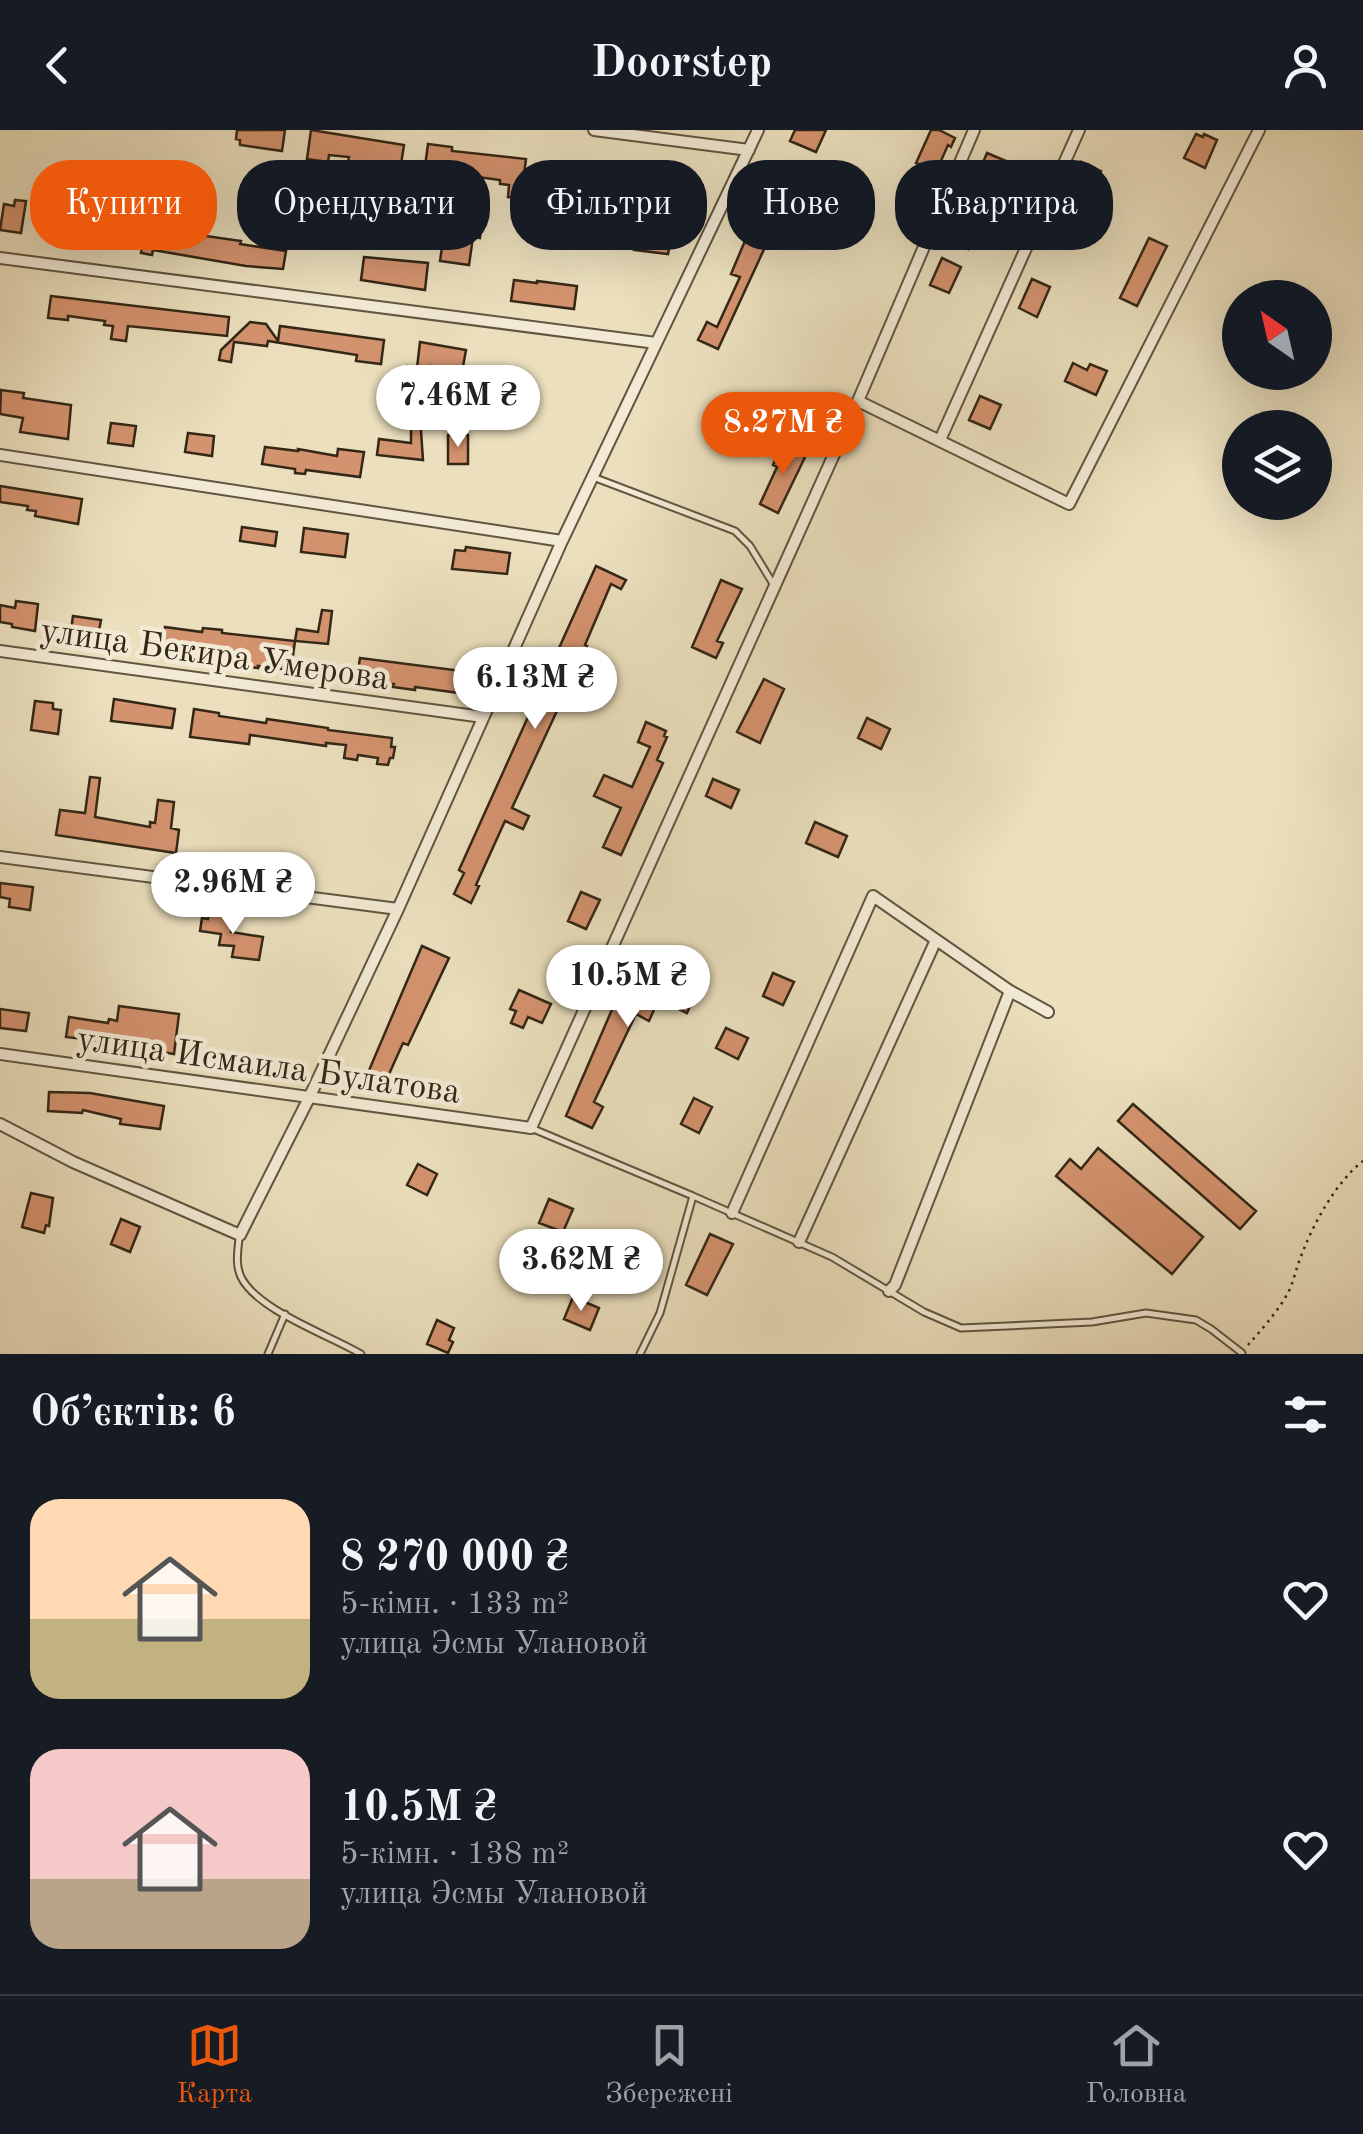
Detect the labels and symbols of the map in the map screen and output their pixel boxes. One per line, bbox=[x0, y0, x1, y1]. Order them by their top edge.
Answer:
north arrow bbox=[1222, 280, 1332, 390]
pin: 7.46M ₴ bbox=[366, 365, 550, 450]
pin: 8.27M ₴ bbox=[691, 392, 875, 477]
street label: улица Бекира Умерова bbox=[38, 614, 391, 697]
pin: 6.13M ₴ bbox=[443, 647, 627, 732]
pin: 2.96M ₴ bbox=[141, 852, 325, 937]
pin: 10.5M ₴ bbox=[536, 945, 720, 1030]
street label: улица Исмаила Булатова bbox=[75, 1022, 463, 1111]
pin: 3.62M ₴ bbox=[489, 1229, 673, 1314]

